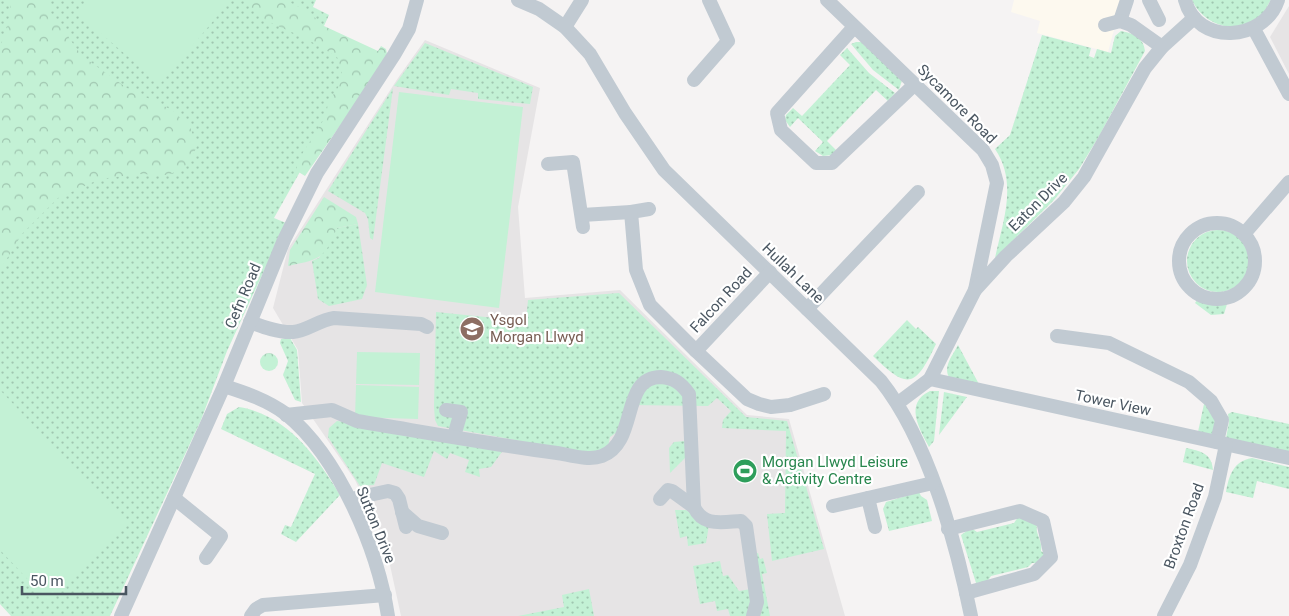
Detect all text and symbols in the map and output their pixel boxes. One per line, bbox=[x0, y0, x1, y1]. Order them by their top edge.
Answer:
street label: Sycamore Road bbox=[914, 61, 1000, 147]
street label: Eaton Drive bbox=[1005, 169, 1071, 235]
street label: Hullah Lane bbox=[758, 239, 828, 307]
street label: Cefn Road bbox=[221, 261, 265, 331]
street label: Falcon Road bbox=[686, 264, 756, 336]
place label: Ysgol Morgan Llwyd bbox=[490, 311, 584, 346]
school or university icon: Ysgol Morgan Llwyd bbox=[459, 316, 485, 342]
street label: Tower View bbox=[1073, 386, 1153, 420]
place label: Morgan Llwyd Leisure & Activity Centre bbox=[762, 453, 908, 488]
sports icon: Morgan Llwyd Leisure & Activity Centre bbox=[732, 458, 758, 484]
street label: Broxton Road bbox=[1160, 481, 1208, 571]
street label: Sutton Drive bbox=[352, 484, 400, 566]
scale bar bbox=[22, 564, 126, 596]
text: 50 m bbox=[30, 572, 64, 590]

